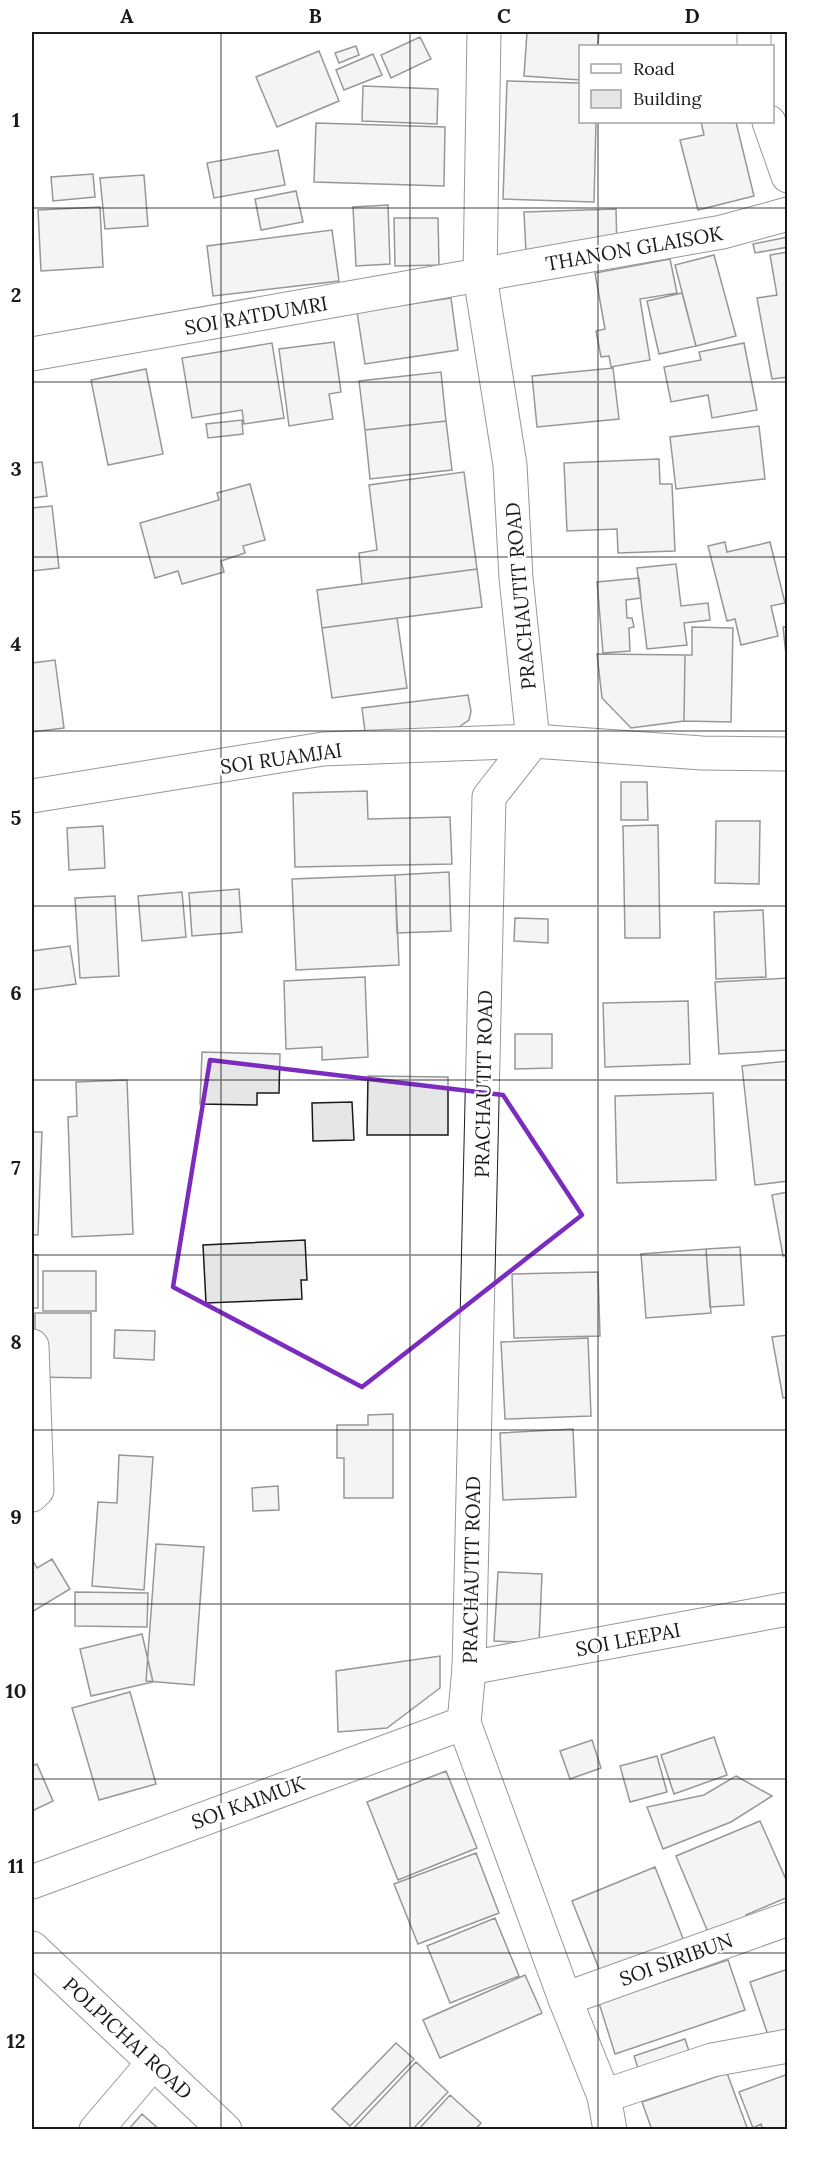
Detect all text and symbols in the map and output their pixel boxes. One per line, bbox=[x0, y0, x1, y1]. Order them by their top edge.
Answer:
text: A bbox=[120, 3, 134, 28]
text: B bbox=[308, 3, 322, 28]
text: C bbox=[497, 3, 511, 28]
text: D bbox=[684, 3, 700, 28]
legend bbox=[579, 45, 774, 123]
text: Road bbox=[633, 57, 675, 80]
text: Building bbox=[633, 87, 703, 110]
text: 1 bbox=[12, 107, 20, 132]
street label: THANON GLAISOK bbox=[544, 220, 725, 276]
text: 2 bbox=[11, 282, 21, 307]
street label: SOI RATDUMRI bbox=[183, 290, 329, 340]
text: 3 bbox=[10, 456, 22, 481]
street label: PRACHAUTIT ROAD bbox=[499, 501, 541, 691]
text: 4 bbox=[11, 631, 22, 656]
street label: SOI RUAMJAI bbox=[218, 737, 344, 779]
text: 5 bbox=[11, 805, 22, 830]
text: 6 bbox=[10, 980, 22, 1005]
street label: PRACHAUTIT ROAD bbox=[469, 990, 497, 1178]
text: 7 bbox=[11, 1155, 21, 1180]
text: 8 bbox=[10, 1329, 22, 1354]
street label: PRACHAUTIT ROAD bbox=[457, 1476, 485, 1664]
text: 9 bbox=[10, 1504, 22, 1529]
street label: SOI LEEPAI bbox=[574, 1617, 682, 1661]
text: 10 bbox=[6, 1678, 26, 1703]
street label: SOI KAIMUK bbox=[188, 1770, 308, 1834]
text: 11 bbox=[8, 1853, 24, 1878]
street label: SOI SIRIBUN bbox=[616, 1927, 736, 1991]
street label: POLPICHAI ROAD bbox=[58, 1972, 198, 2104]
text: 12 bbox=[7, 2028, 25, 2053]

